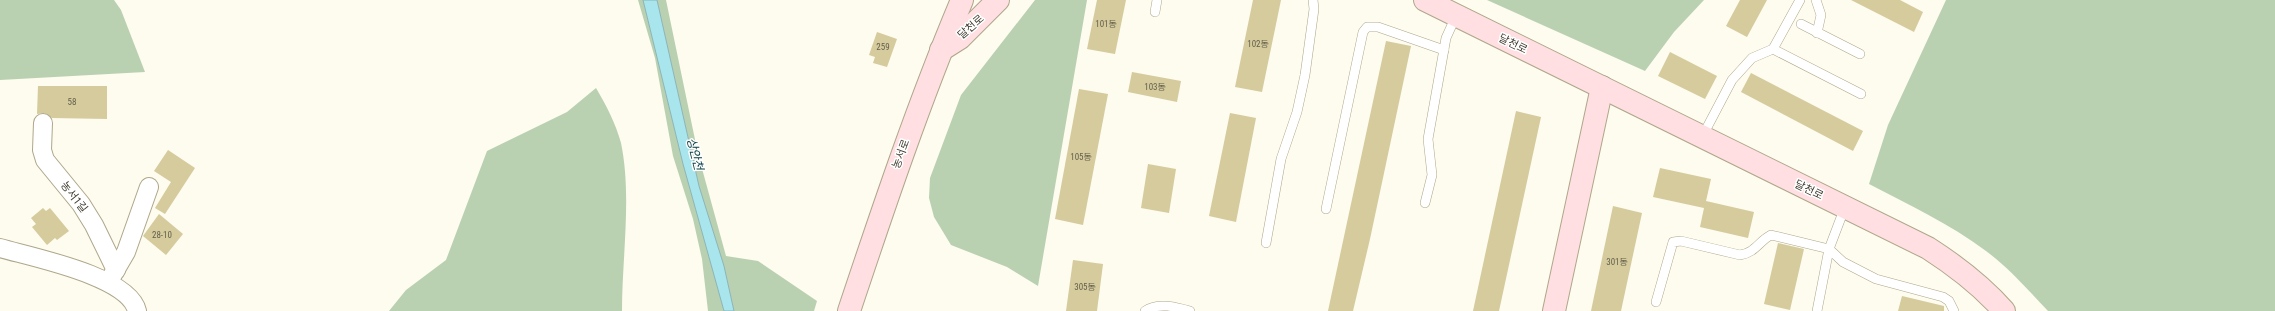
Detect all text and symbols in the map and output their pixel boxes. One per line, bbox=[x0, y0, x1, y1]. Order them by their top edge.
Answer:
street label: 달천로 bbox=[955, 12, 987, 42]
house number: 101동 bbox=[1095, 19, 1117, 29]
street label: 달천로 bbox=[1497, 32, 1529, 56]
house number: 102동 bbox=[1247, 39, 1269, 49]
house number: 259 bbox=[876, 42, 890, 52]
house number: 103동 bbox=[1144, 82, 1166, 92]
house number: 58 bbox=[68, 97, 76, 107]
water label: 상안천 bbox=[684, 136, 706, 174]
street label: 농서로 bbox=[890, 138, 912, 170]
house number: 105동 bbox=[1070, 152, 1092, 162]
street label: 달천로 bbox=[1793, 178, 1825, 202]
street label: 농서1길 bbox=[58, 179, 90, 215]
house number: 28-10 bbox=[152, 230, 172, 240]
house number: 301동 bbox=[1606, 257, 1628, 267]
house number: 305동 bbox=[1074, 282, 1096, 292]

